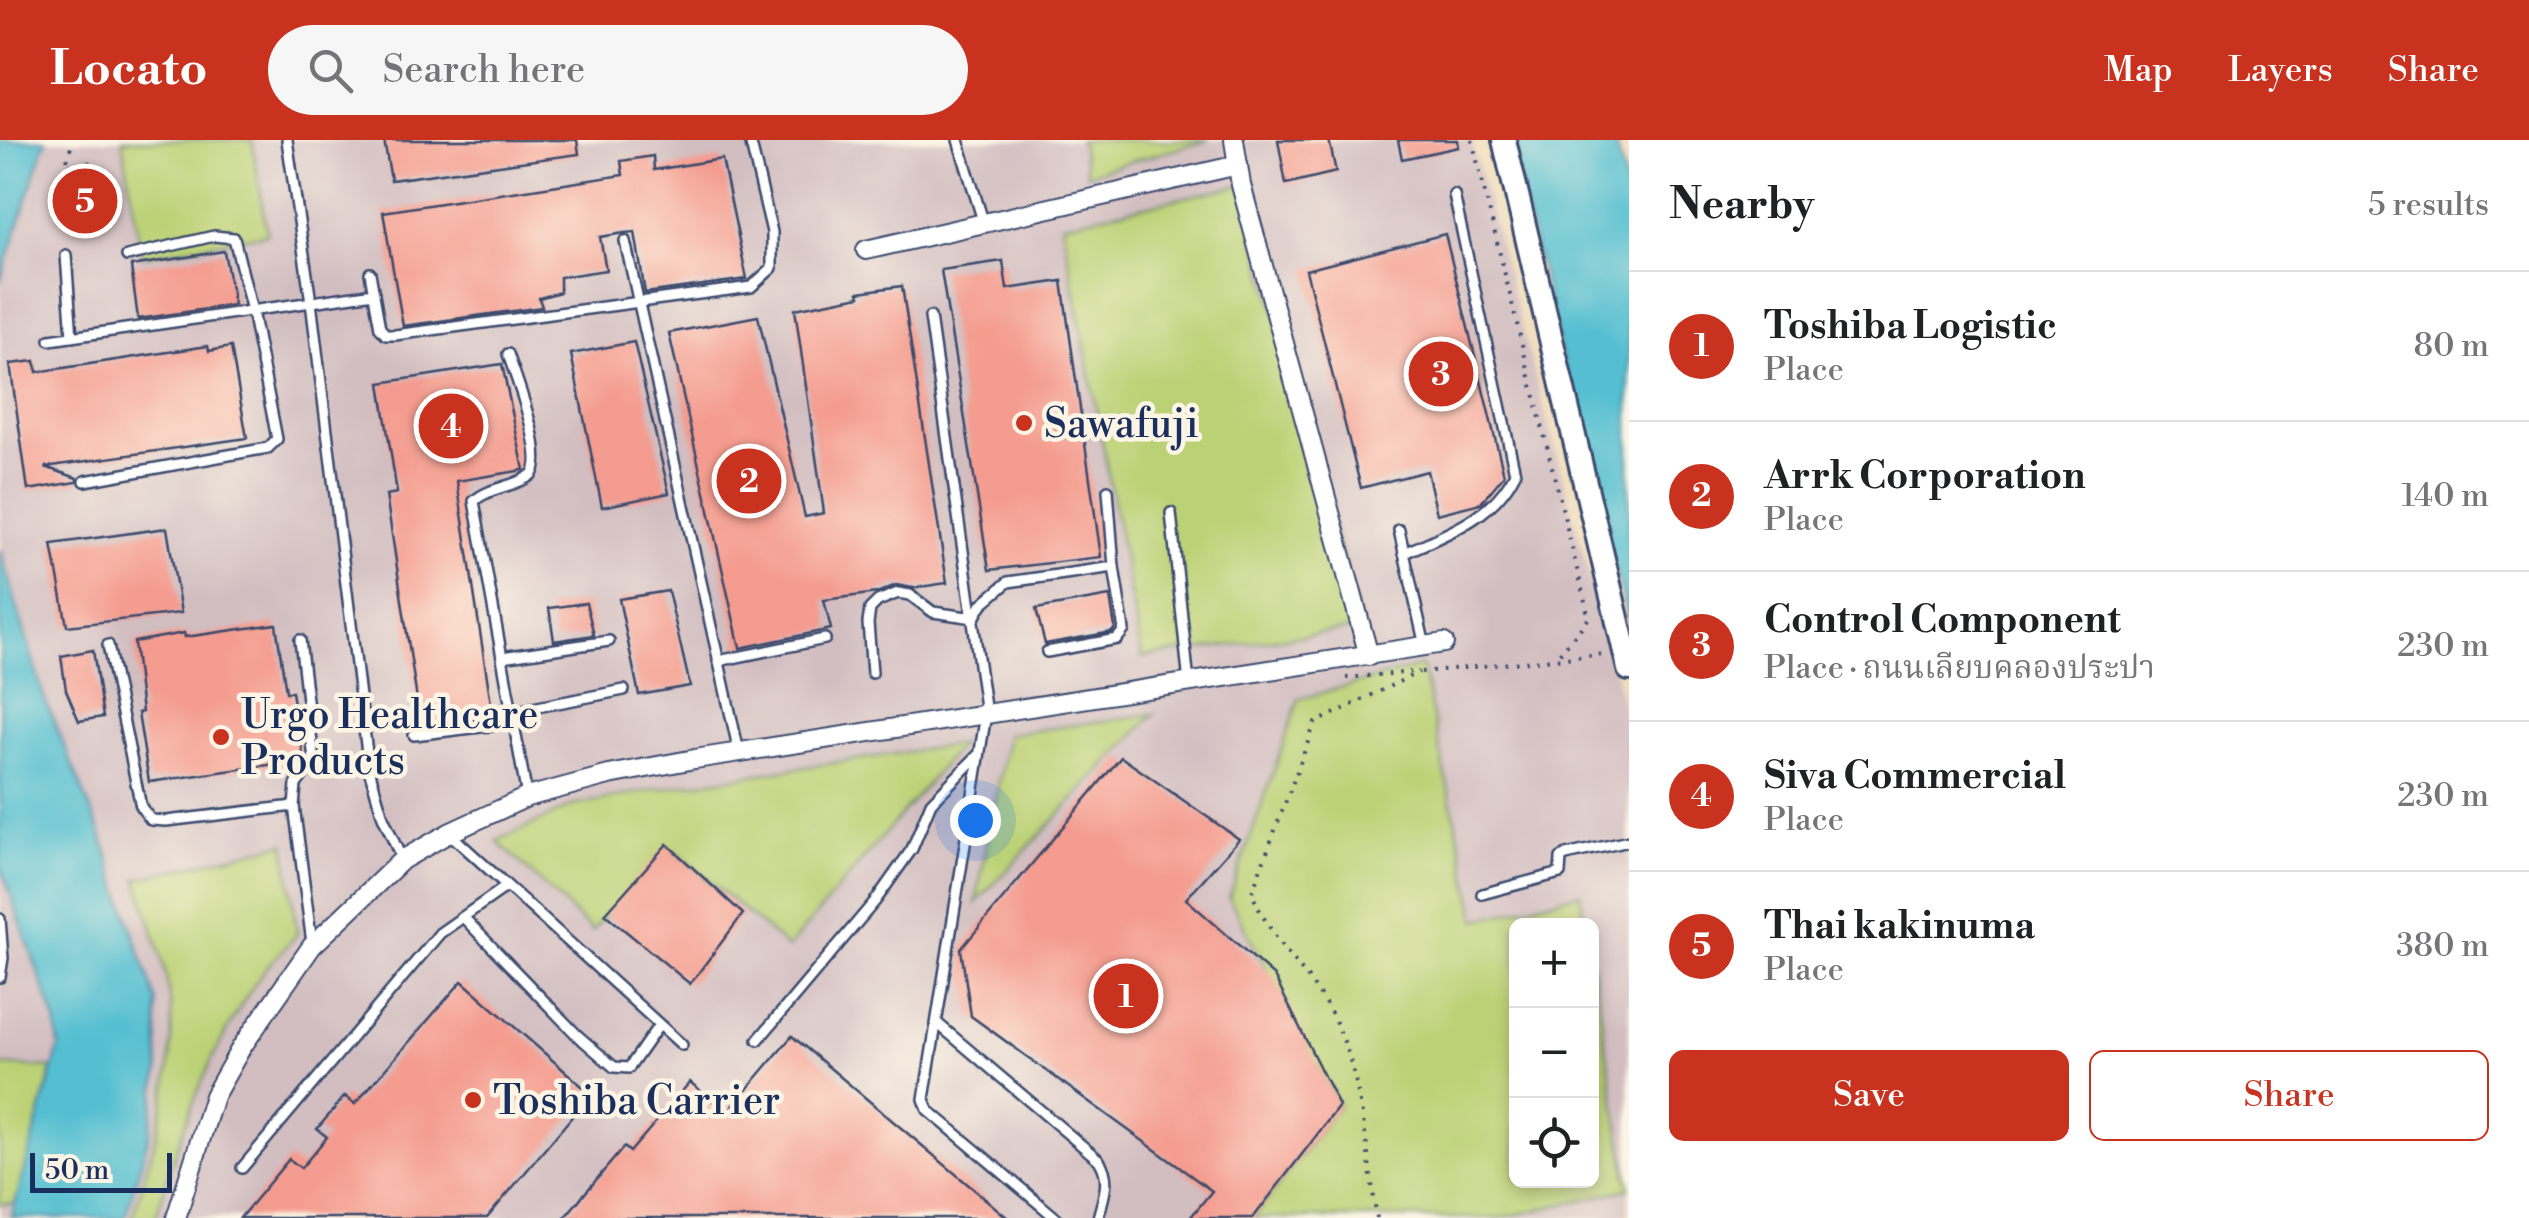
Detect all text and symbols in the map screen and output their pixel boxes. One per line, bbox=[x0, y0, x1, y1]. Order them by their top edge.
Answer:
search box bbox=[268, 25, 968, 115]
text: Locato bbox=[50, 40, 208, 100]
icon: search bbox=[303, 43, 358, 98]
text: Search here bbox=[383, 47, 585, 94]
text: Map bbox=[2104, 49, 2173, 92]
text: Layers bbox=[2228, 49, 2333, 92]
text: Share bbox=[2388, 49, 2479, 92]
pin: 5 bbox=[52, 163, 118, 238]
text: Nearby bbox=[1669, 179, 1814, 232]
text: 5 results bbox=[2368, 185, 2489, 225]
text: Toshiba Logistic bbox=[1764, 303, 2057, 350]
text: 1 bbox=[1694, 326, 1709, 366]
text: 80 m bbox=[2414, 326, 2489, 366]
pin: 3 bbox=[1408, 336, 1474, 412]
text: Place bbox=[1764, 350, 1844, 390]
pin: 4 bbox=[418, 388, 484, 464]
place label: Sawafuji bbox=[1044, 400, 1199, 451]
marker: Sawafuji bbox=[1013, 412, 1035, 434]
pin: 2 bbox=[716, 444, 782, 518]
text: Arrk Corporation bbox=[1764, 453, 2086, 500]
text: 2 bbox=[1691, 476, 1712, 516]
text: 140 m bbox=[2402, 476, 2489, 516]
text: Place bbox=[1764, 500, 1844, 540]
text: Control Component bbox=[1764, 597, 2121, 644]
text: 3 bbox=[1692, 626, 1711, 666]
text: 230 m bbox=[2397, 626, 2489, 666]
text: Place · ถนนเลียบคลองประปา bbox=[1764, 648, 2155, 688]
place label: Urgo Healthcare Products bbox=[241, 691, 538, 787]
marker: Urgo Healthcare Products bbox=[210, 726, 232, 748]
text: Siva Commercial bbox=[1764, 753, 2066, 800]
text: 4 bbox=[1691, 776, 1712, 816]
text: 230 m bbox=[2397, 776, 2489, 816]
your location bbox=[950, 795, 1001, 846]
text: Place bbox=[1764, 800, 1844, 840]
text: Thai kakinuma bbox=[1764, 903, 2035, 950]
map controls bbox=[1509, 918, 1599, 1188]
button: + bbox=[1509, 918, 1599, 1008]
text: 5 bbox=[1692, 926, 1711, 966]
text: 380 m bbox=[2396, 926, 2489, 966]
text: Place bbox=[1764, 950, 1844, 990]
pin: 1 bbox=[1094, 958, 1158, 1034]
button: − bbox=[1509, 1008, 1599, 1098]
button: Save bbox=[1669, 1050, 2069, 1141]
button: Share bbox=[2089, 1050, 2489, 1141]
place label: Toshiba Carrier bbox=[493, 1077, 780, 1127]
marker: Toshiba Carrier bbox=[462, 1089, 484, 1111]
button: locate bbox=[1509, 1098, 1599, 1188]
scale bar bbox=[30, 1148, 172, 1192]
text: 50 m bbox=[45, 1153, 109, 1188]

